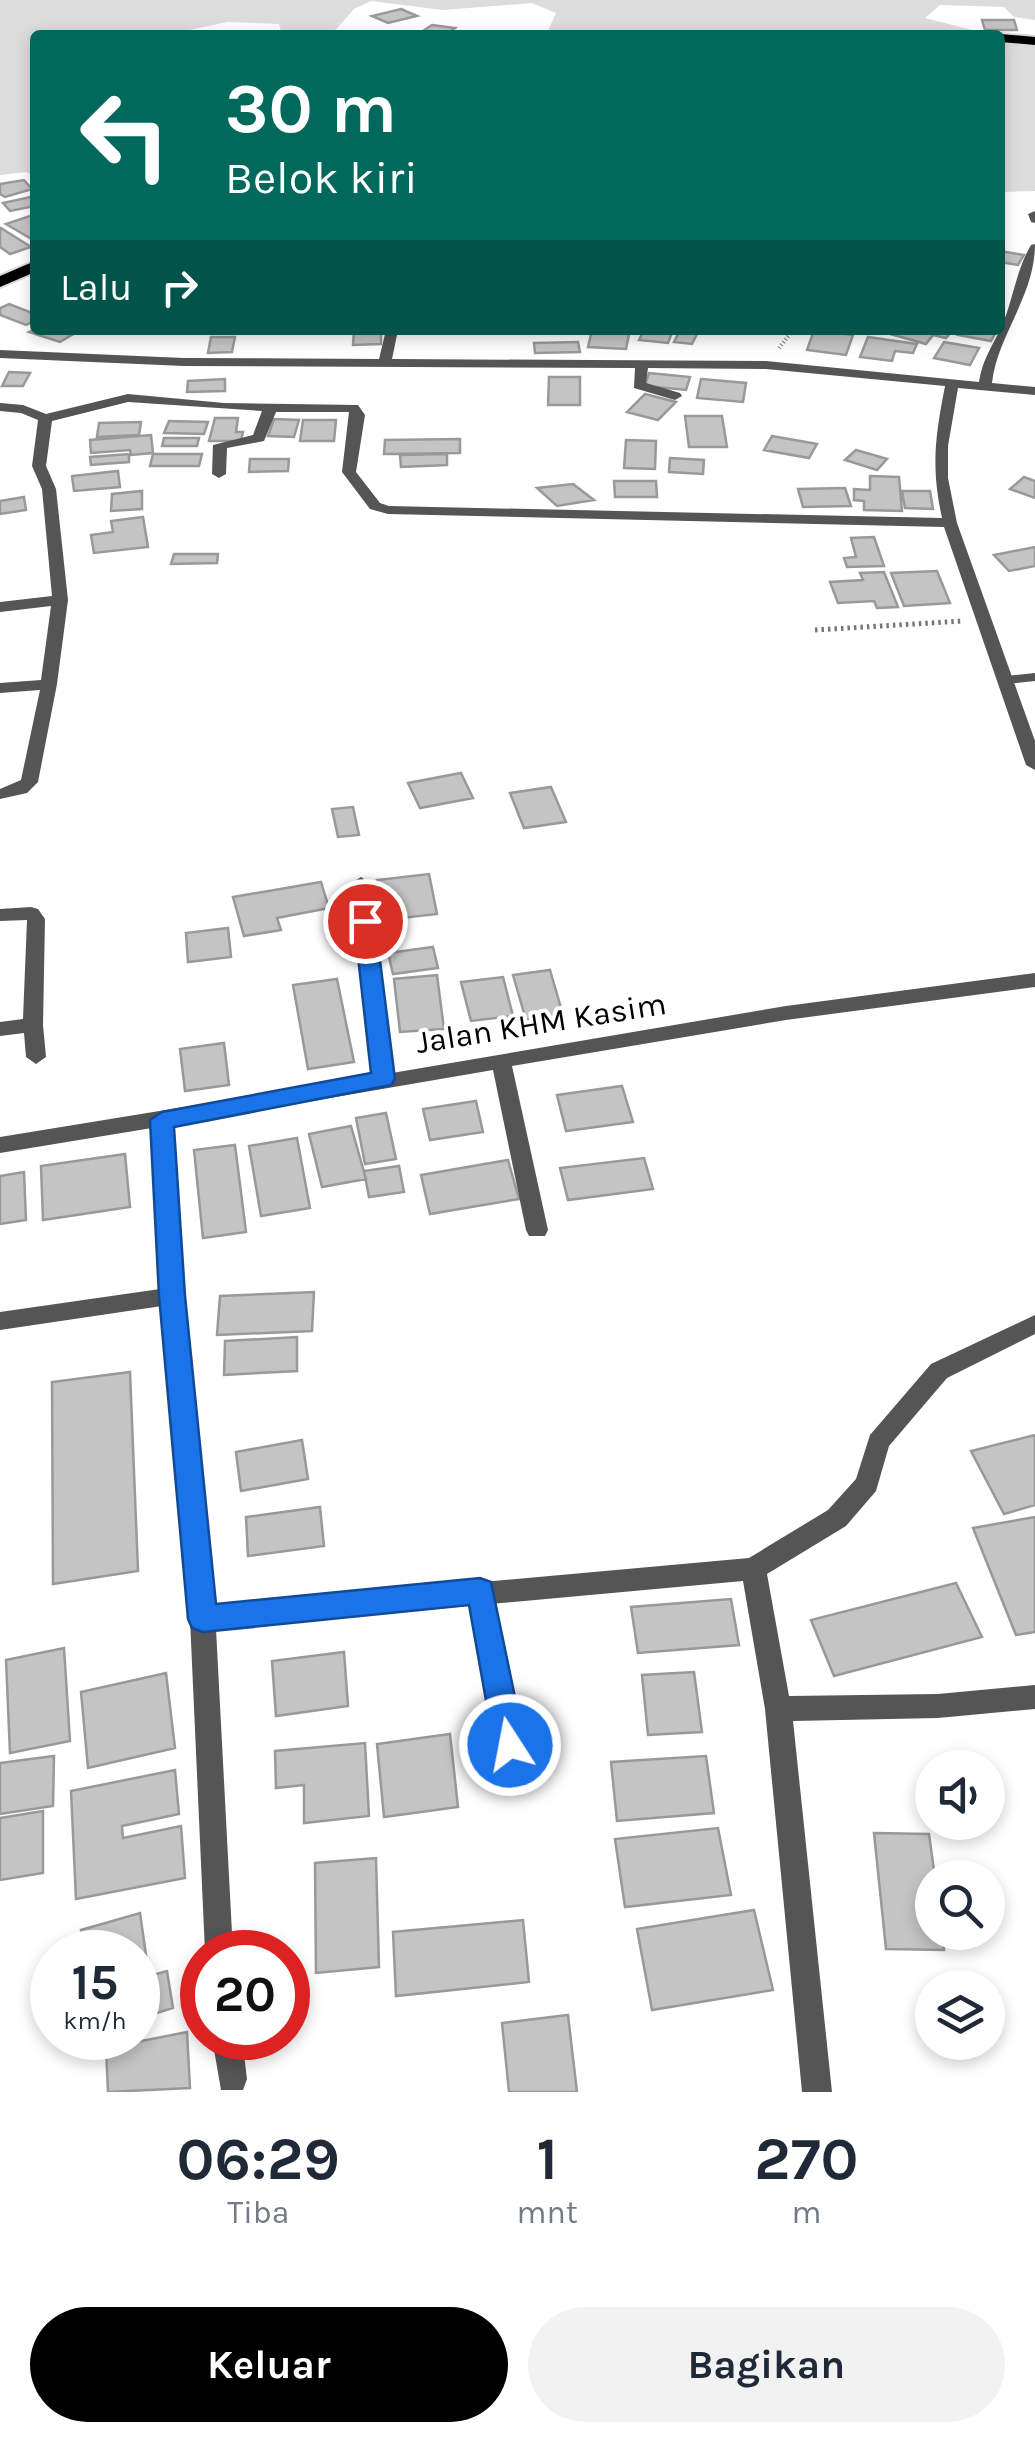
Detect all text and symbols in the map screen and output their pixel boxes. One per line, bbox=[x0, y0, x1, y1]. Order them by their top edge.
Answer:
text: 30 m bbox=[225, 68, 397, 150]
icon: left bbox=[60, 70, 190, 200]
text: Belok kiri bbox=[225, 152, 418, 204]
icon: right bbox=[152, 260, 207, 315]
text: Lalu bbox=[60, 265, 132, 310]
pin bbox=[323, 879, 408, 964]
icon: arrive bbox=[338, 894, 393, 949]
street label: Jalan KHM Kasim bbox=[413, 985, 669, 1061]
position arrow bbox=[458, 1693, 562, 1797]
map controls bbox=[915, 1750, 1005, 2060]
button: sound bbox=[915, 1750, 1005, 1840]
button: search bbox=[915, 1860, 1005, 1950]
speed limit sign: 20 bbox=[180, 1930, 310, 2060]
text: 15 bbox=[72, 1953, 118, 2012]
button: layers bbox=[915, 1970, 1005, 2060]
text: km/h bbox=[63, 2006, 127, 2035]
text: 06:29 bbox=[177, 2124, 340, 2194]
text: 1 bbox=[536, 2124, 558, 2194]
text: 270 bbox=[754, 2124, 858, 2194]
text: Tiba bbox=[227, 2194, 289, 2231]
text: mnt bbox=[517, 2194, 578, 2231]
text: m bbox=[791, 2194, 821, 2231]
button: Keluar bbox=[30, 2307, 508, 2422]
button: Bagikan bbox=[528, 2307, 1005, 2422]

